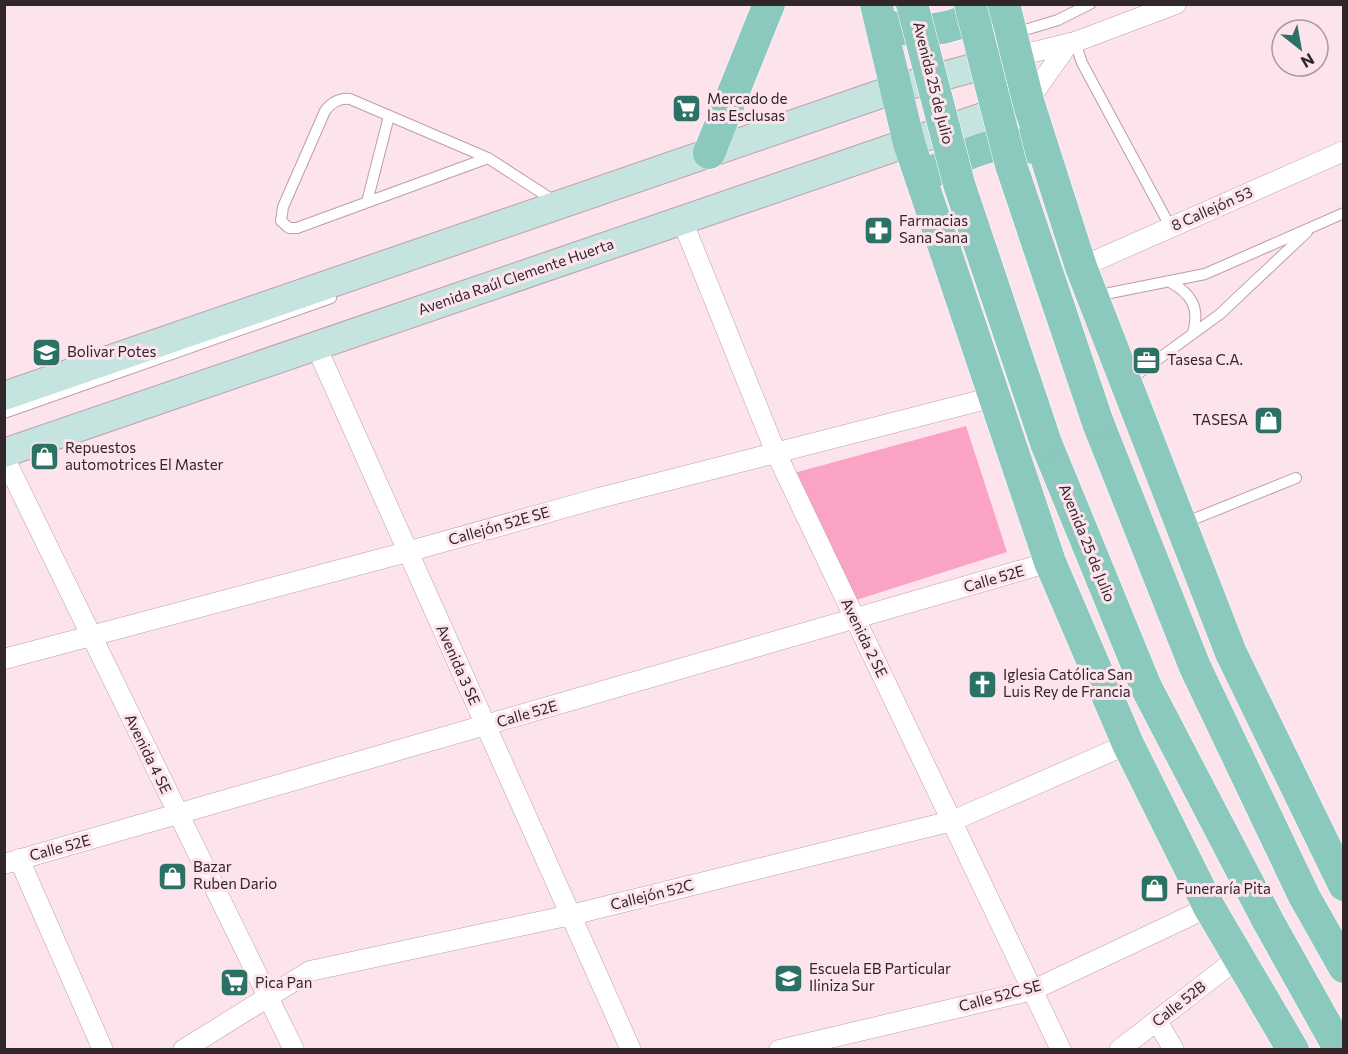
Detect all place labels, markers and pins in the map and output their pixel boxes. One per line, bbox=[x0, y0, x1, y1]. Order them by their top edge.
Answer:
place label: Mercado de las Esclusas bbox=[707, 89, 787, 124]
supermarket icon: Mercado de las Esclusas bbox=[670, 92, 702, 124]
place label: Farmacias Sana Sana bbox=[899, 211, 968, 246]
pharmacy icon: Farmacias Sana Sana bbox=[862, 214, 894, 246]
school or university icon: Bolivar Potes bbox=[30, 336, 62, 368]
place label: Bolivar Potes bbox=[67, 342, 157, 360]
office icon: Tasesa C.A. bbox=[1130, 344, 1162, 376]
place label: Tasesa C.A. bbox=[1167, 350, 1243, 368]
shop icon: TASESA bbox=[1253, 404, 1285, 436]
place label: TASESA bbox=[1192, 410, 1248, 428]
place label: Repuestos automotrices El Master bbox=[65, 438, 224, 473]
shop icon: Repuestos automotrices El Master bbox=[28, 441, 60, 473]
place label: Iglesia Católica San Luis Rey de Francia bbox=[1003, 665, 1133, 700]
church icon: Iglesia Católica San Luis Rey de Francia bbox=[966, 668, 998, 700]
place label: Bazar Ruben Dario bbox=[193, 857, 277, 892]
shop icon: Bazar Ruben Dario bbox=[156, 860, 188, 892]
shop icon: Funeraría Pita bbox=[1139, 873, 1171, 905]
place label: Funeraría Pita bbox=[1176, 879, 1271, 897]
place label: Escuela EB Particular Iliniza Sur bbox=[809, 959, 951, 994]
school or university icon: Escuela EB Particular Iliniza Sur bbox=[772, 962, 804, 994]
supermarket icon: Pica Pan bbox=[218, 967, 250, 999]
place label: Pica Pan bbox=[255, 973, 312, 991]

